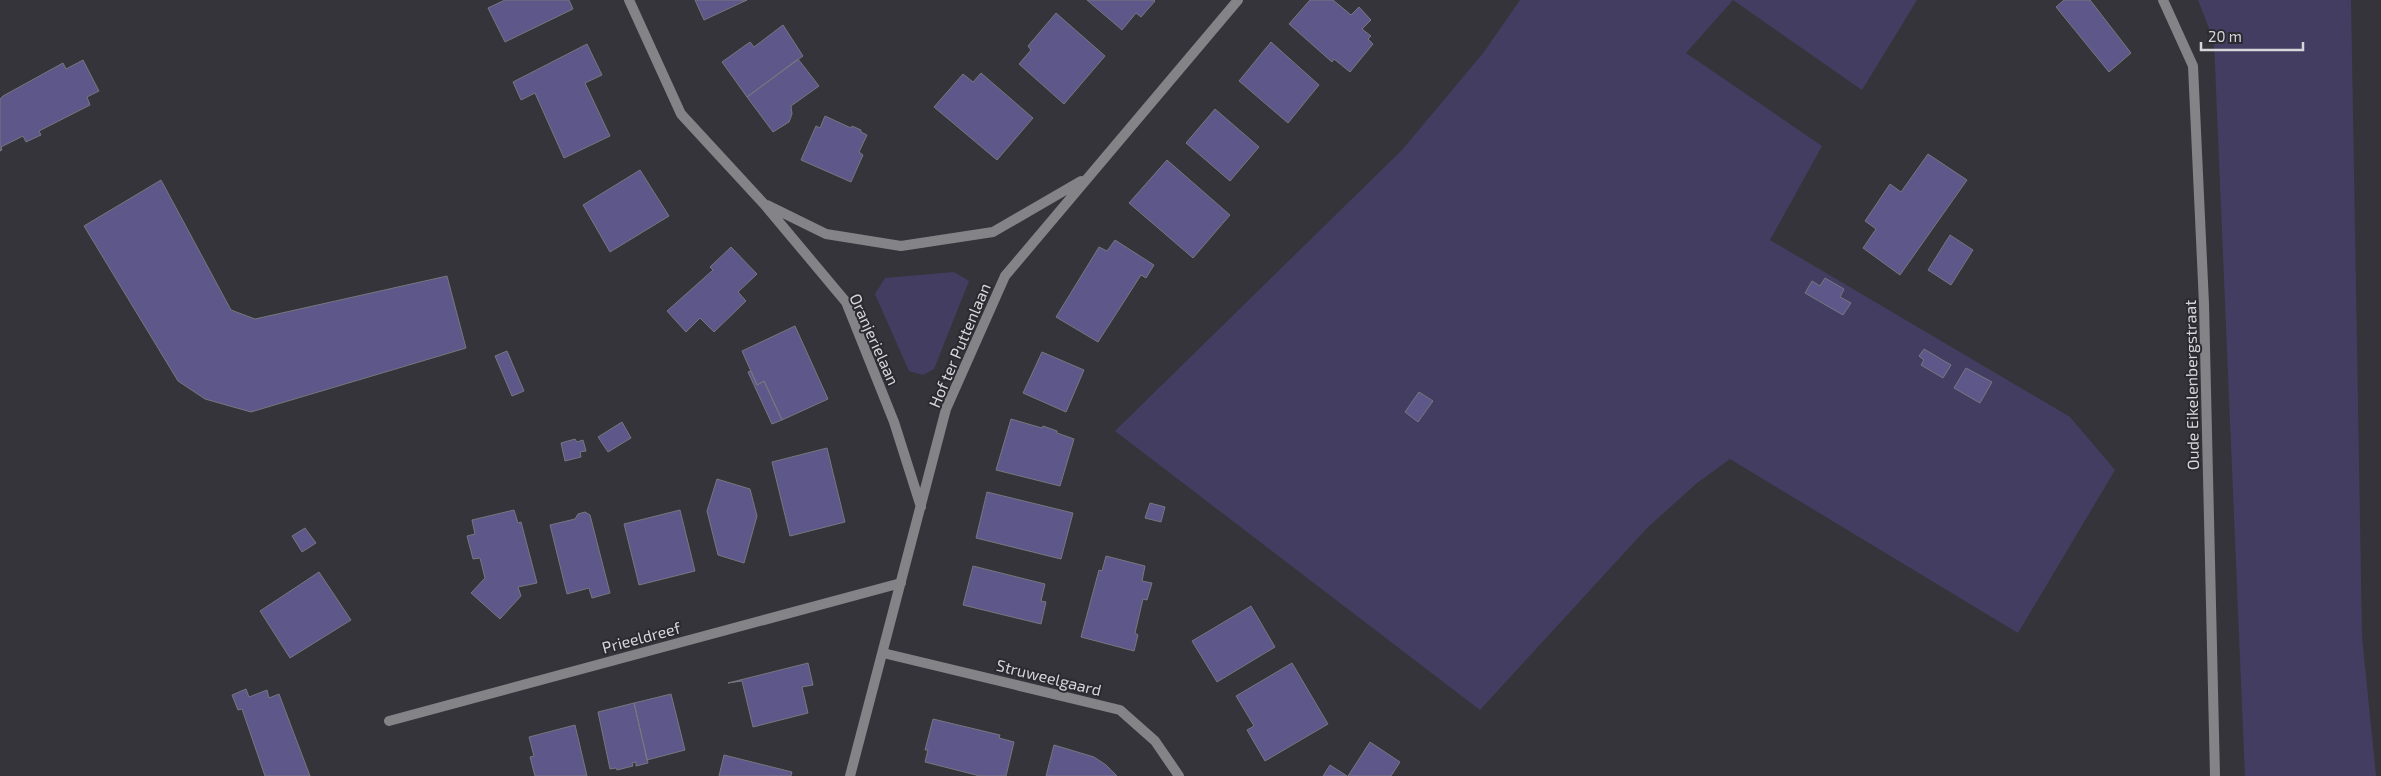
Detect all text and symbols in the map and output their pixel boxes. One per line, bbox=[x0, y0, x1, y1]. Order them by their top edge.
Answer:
scale bar bbox=[2201, 20, 2304, 52]
text: 20 m bbox=[2208, 27, 2242, 45]
street label: Hof ter Puttenlaan bbox=[924, 280, 994, 410]
street label: Oranjerielaan bbox=[845, 290, 904, 388]
street label: Oude Eikelenbergstraat bbox=[2180, 300, 2202, 470]
street label: Prieeldreef bbox=[600, 617, 683, 657]
street label: Struweelgaard bbox=[995, 655, 1103, 699]

